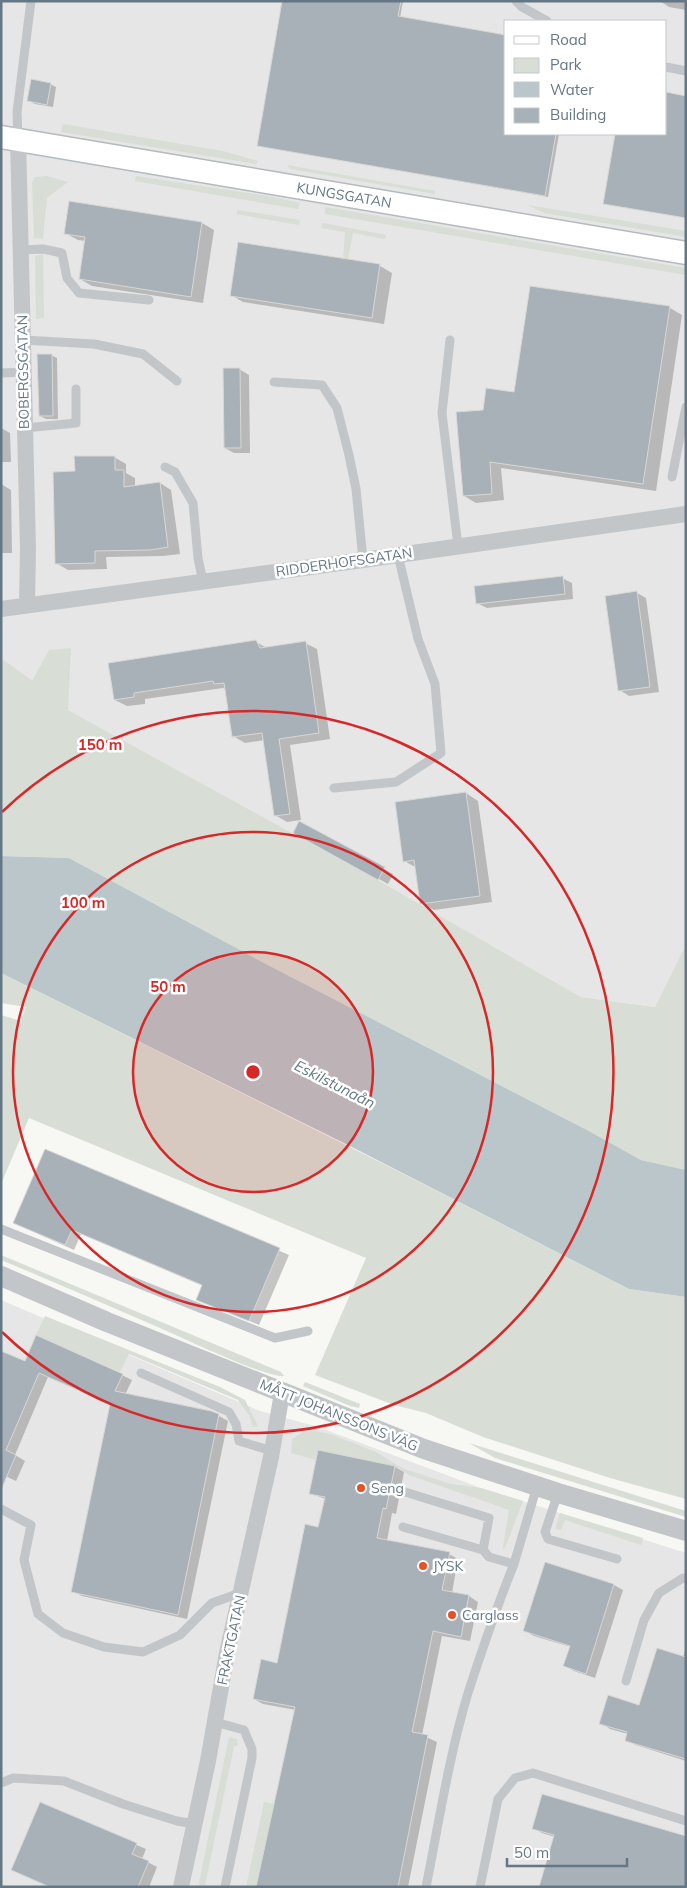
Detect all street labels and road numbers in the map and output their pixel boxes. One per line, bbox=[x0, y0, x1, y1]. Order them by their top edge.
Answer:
street label: KUNGSGATAN bbox=[295, 178, 393, 212]
street label: BOBERGSGATAN bbox=[13, 315, 33, 429]
street label: RIDDERHOFSGATAN bbox=[275, 544, 413, 580]
street label: MÅTT JOHANSSONS VÄG bbox=[257, 1375, 421, 1455]
street label: FRAKTGATAN bbox=[213, 1593, 249, 1687]

